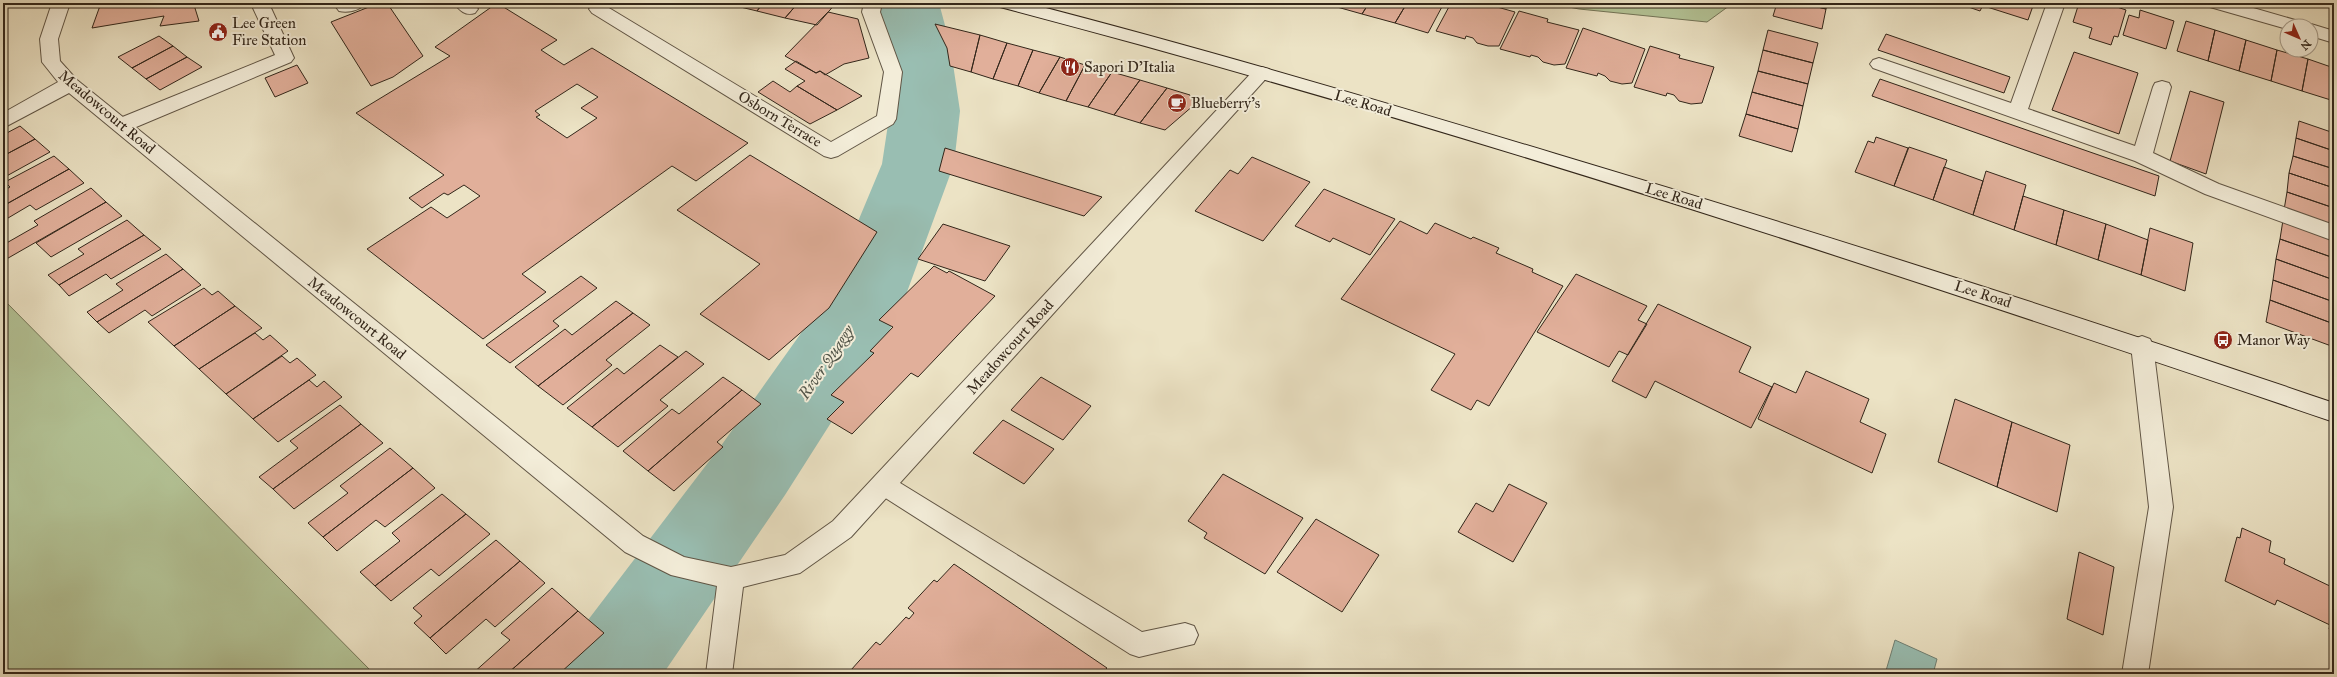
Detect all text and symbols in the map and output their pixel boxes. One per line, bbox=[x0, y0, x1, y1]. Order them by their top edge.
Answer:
place label: Lee Green Fire Station bbox=[232, 14, 306, 49]
north arrow bbox=[2279, 18, 2319, 58]
public building icon: Lee Green Fire Station bbox=[207, 21, 229, 43]
text: N bbox=[2297, 37, 2314, 53]
restaurant icon: Sapori D'Italia bbox=[1059, 56, 1081, 78]
place label: Sapori D'Italia bbox=[1084, 58, 1176, 76]
street label: Meadowcourt Road bbox=[55, 66, 159, 158]
street label: Lee Road bbox=[1332, 86, 1394, 120]
street label: Osborn Terrace bbox=[735, 87, 825, 151]
cafe icon: Blueberry’s bbox=[1166, 92, 1188, 114]
place label: Blueberry’s bbox=[1191, 94, 1260, 112]
street label: Lee Road bbox=[1643, 179, 1705, 213]
street label: Meadowcourt Road bbox=[304, 273, 410, 363]
street label: Lee Road bbox=[1952, 276, 2014, 312]
street label: Meadowcourt Road bbox=[963, 296, 1057, 398]
water label: River Quaggy bbox=[794, 321, 858, 403]
bus stop icon: Manor Way bbox=[2212, 329, 2234, 351]
place label: Manor Way bbox=[2237, 331, 2311, 349]

